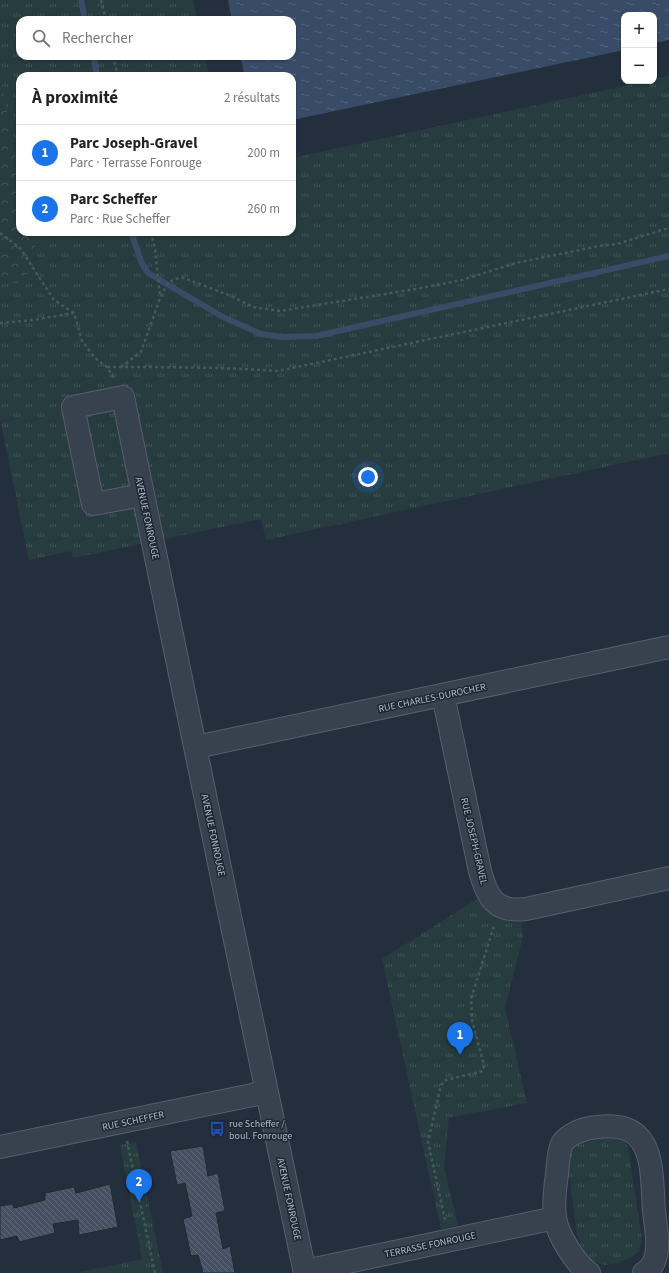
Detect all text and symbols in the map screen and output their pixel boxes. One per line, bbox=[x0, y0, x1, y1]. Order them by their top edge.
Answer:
map controls bbox=[621, 12, 657, 84]
button: + bbox=[621, 12, 657, 48]
search box bbox=[16, 16, 296, 60]
icon: search bbox=[30, 27, 52, 49]
text: Rechercher bbox=[62, 28, 133, 49]
button: − bbox=[621, 48, 657, 84]
text: À proximité bbox=[32, 86, 118, 110]
text: 2 résultats bbox=[224, 89, 280, 107]
text: Parc Joseph-Gravel bbox=[70, 133, 197, 154]
text: 1 bbox=[42, 144, 48, 162]
text: 200 m bbox=[247, 144, 280, 162]
text: Parc · Terrasse Fonrouge bbox=[70, 154, 202, 172]
text: Parc Scheffer bbox=[70, 189, 157, 210]
text: 2 bbox=[42, 200, 48, 218]
text: 260 m bbox=[247, 200, 280, 218]
text: Parc · Rue Scheffer bbox=[70, 210, 170, 228]
your location bbox=[358, 467, 378, 487]
street label: AVENUE FONROUGE bbox=[131, 476, 163, 561]
street label: RUE CHARLES-DUROCHER bbox=[377, 680, 488, 716]
street label: AVENUE FONROUGE bbox=[197, 793, 229, 878]
street label: RUE JOSEPH-GRAVEL bbox=[457, 796, 491, 886]
pin: 1 bbox=[447, 1022, 473, 1055]
street label: RUE SCHEFFER bbox=[101, 1108, 166, 1134]
place label: rue Scheffer / boul. Fonrouge bbox=[229, 1117, 292, 1143]
bus stop icon: rue Scheffer / boul. Fonrouge bbox=[208, 1120, 226, 1138]
street label: AVENUE FONROUGE bbox=[273, 1157, 305, 1242]
pin: 2 bbox=[126, 1169, 152, 1202]
street label: TERRASSE FONROUGE bbox=[383, 1228, 477, 1262]

